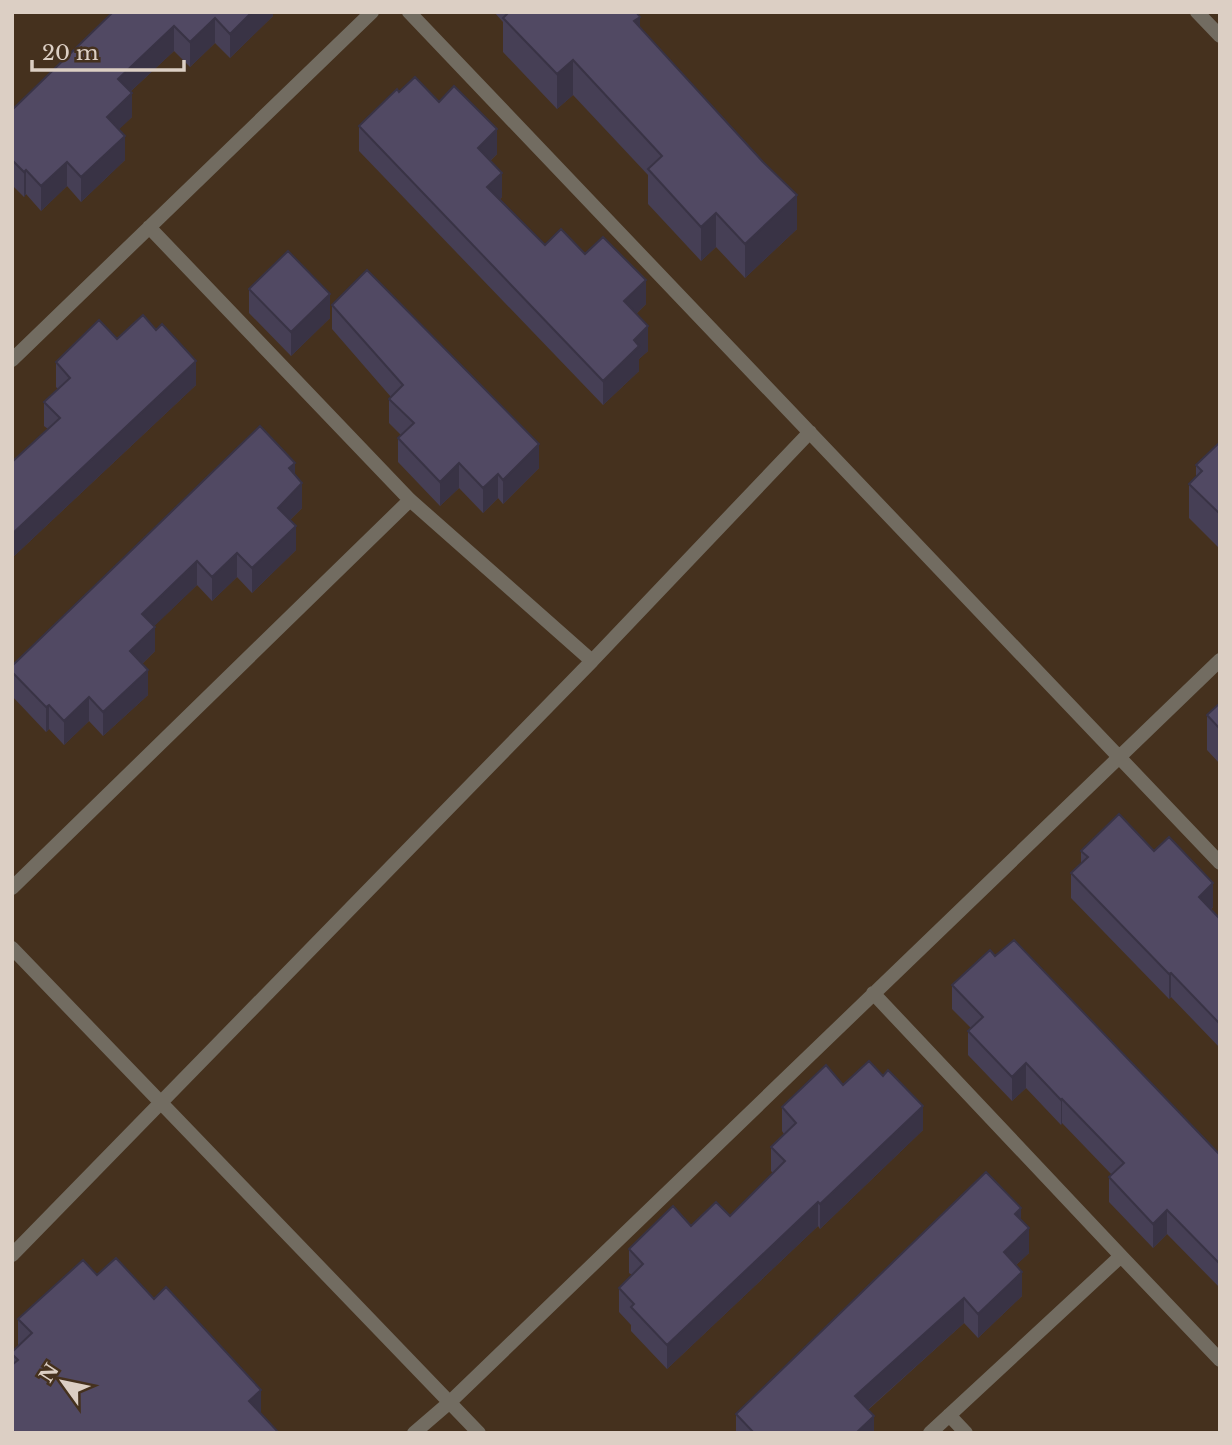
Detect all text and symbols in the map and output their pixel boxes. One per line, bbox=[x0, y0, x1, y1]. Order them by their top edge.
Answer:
scale bar bbox=[32, 28, 184, 72]
text: 20 m bbox=[42, 40, 99, 66]
north arrow bbox=[28, 1347, 98, 1417]
text: N bbox=[35, 1359, 64, 1387]

